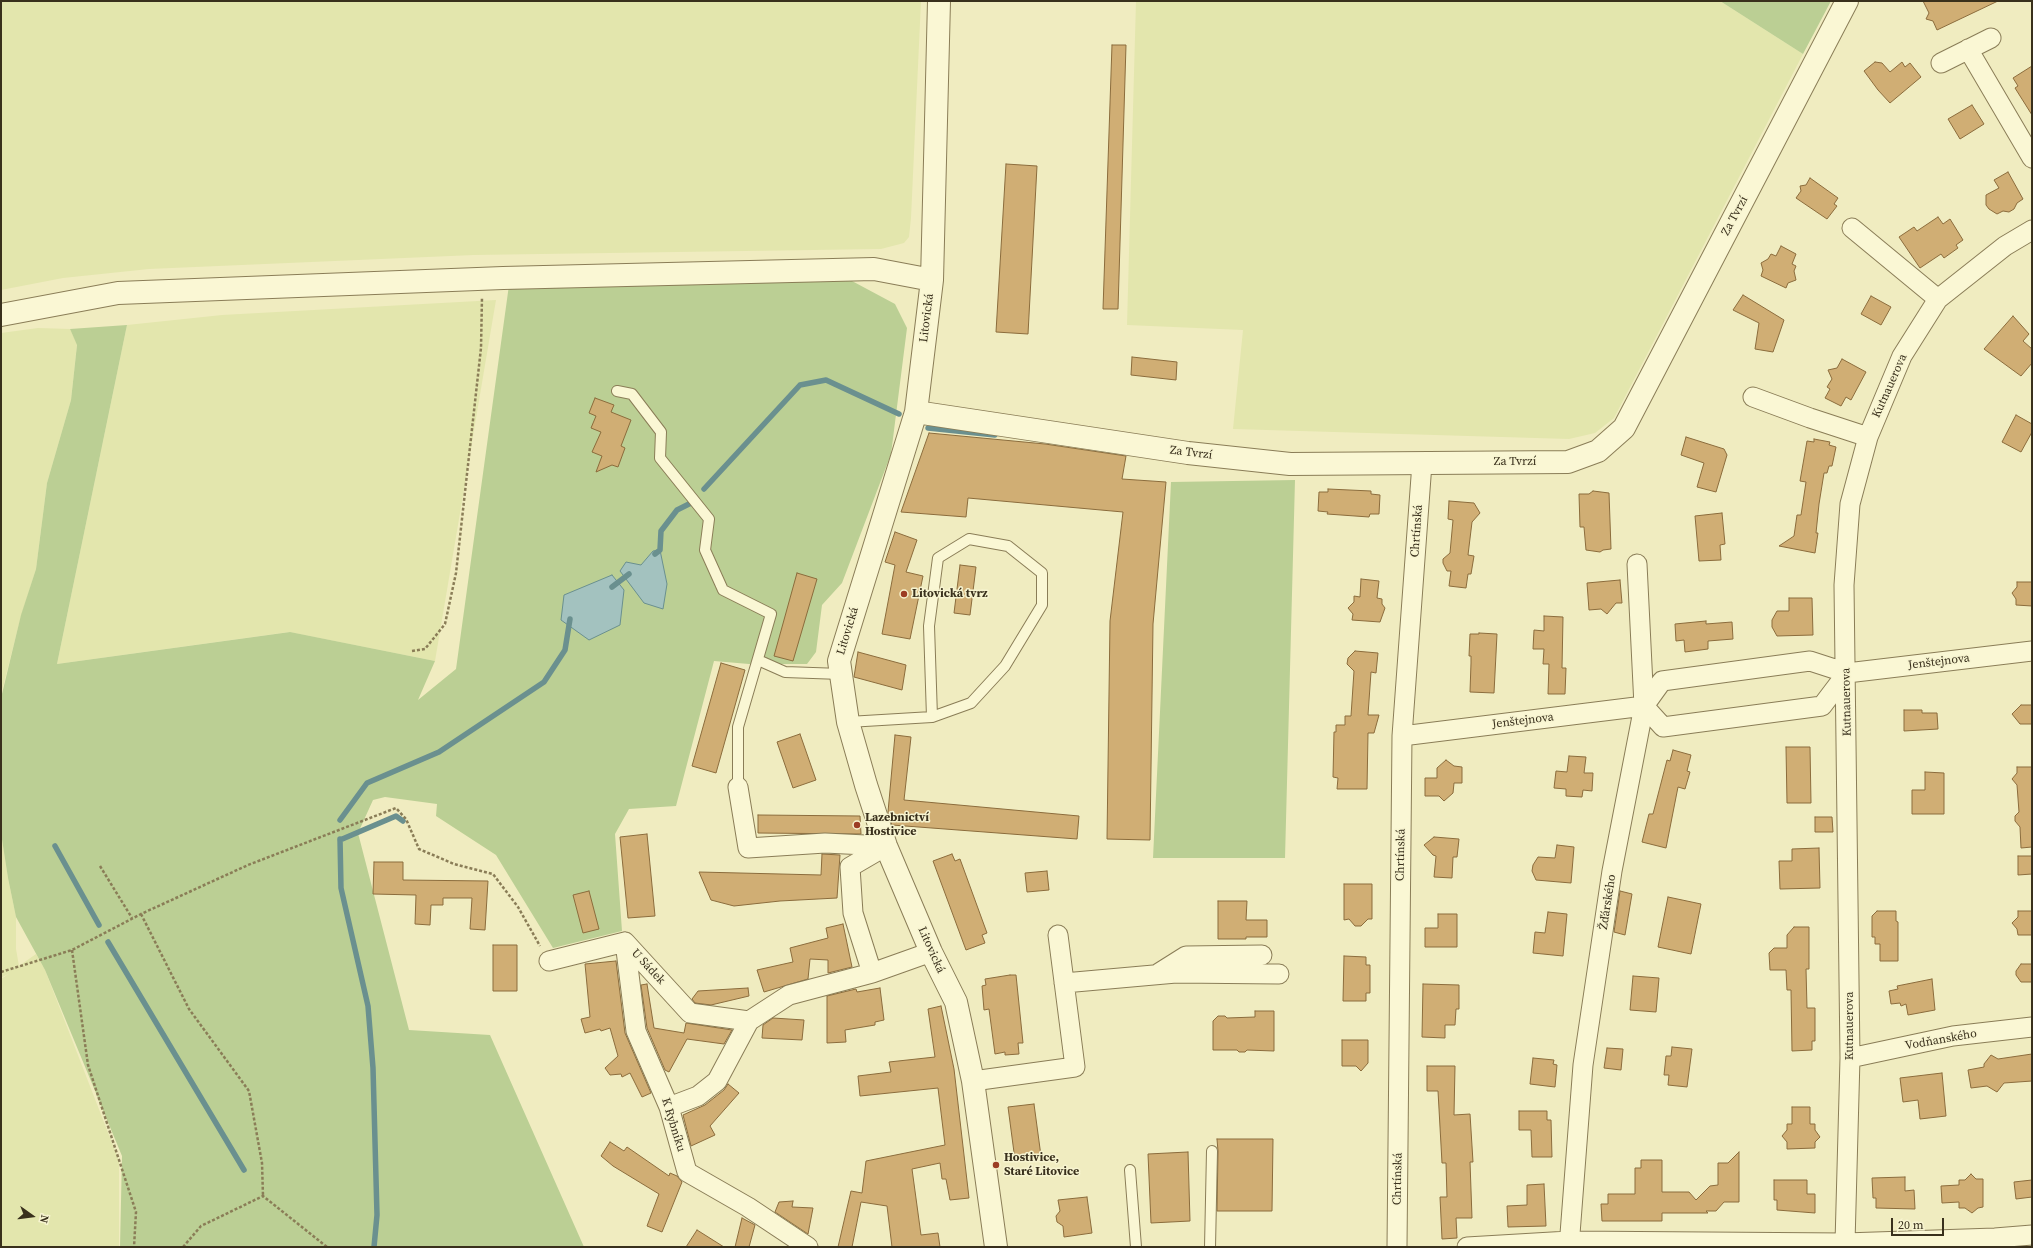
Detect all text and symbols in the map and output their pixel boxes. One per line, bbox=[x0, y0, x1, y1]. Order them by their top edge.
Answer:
street label: Za Tvrzí bbox=[1719, 194, 1751, 238]
street label: Litovická bbox=[917, 293, 937, 343]
street label: Kutnauerova bbox=[1869, 352, 1911, 420]
street label: Za Tvrzí bbox=[1169, 443, 1213, 463]
street label: Za Tvrzí bbox=[1494, 455, 1536, 469]
street label: Chrtínská bbox=[1408, 504, 1426, 558]
place label: Litovická tvrz bbox=[912, 587, 988, 601]
marker: Litovická tvrz bbox=[899, 589, 909, 599]
street label: Litovická bbox=[834, 605, 862, 657]
street label: Jenštejnova bbox=[1907, 651, 1971, 673]
street label: Kutnauerova bbox=[1839, 668, 1855, 736]
street label: Jenštejnova bbox=[1491, 710, 1555, 732]
place label: Lazebnictví Hostivice bbox=[865, 811, 929, 839]
marker: Lazebnictví Hostivice bbox=[852, 820, 862, 830]
street label: Chrtínská bbox=[1393, 829, 1409, 881]
street label: Žďárského bbox=[1597, 873, 1619, 931]
street label: Litovická bbox=[914, 925, 948, 975]
street label: U Sádek bbox=[628, 946, 668, 988]
street label: Kutnauerova bbox=[1843, 992, 1857, 1060]
street label: Vodňanského bbox=[1904, 1027, 1978, 1053]
street label: K Rybníku bbox=[658, 1096, 688, 1154]
place label: Hostivice, Staré Litovice bbox=[1004, 1151, 1079, 1179]
street label: Chrtínská bbox=[1390, 1153, 1406, 1205]
marker: Hostivice, Staré Litovice bbox=[991, 1160, 1001, 1170]
north arrow bbox=[12, 1196, 52, 1236]
scale bar bbox=[1893, 1210, 1946, 1236]
text: N bbox=[36, 1213, 52, 1225]
text: 20 m bbox=[1898, 1217, 1924, 1233]

